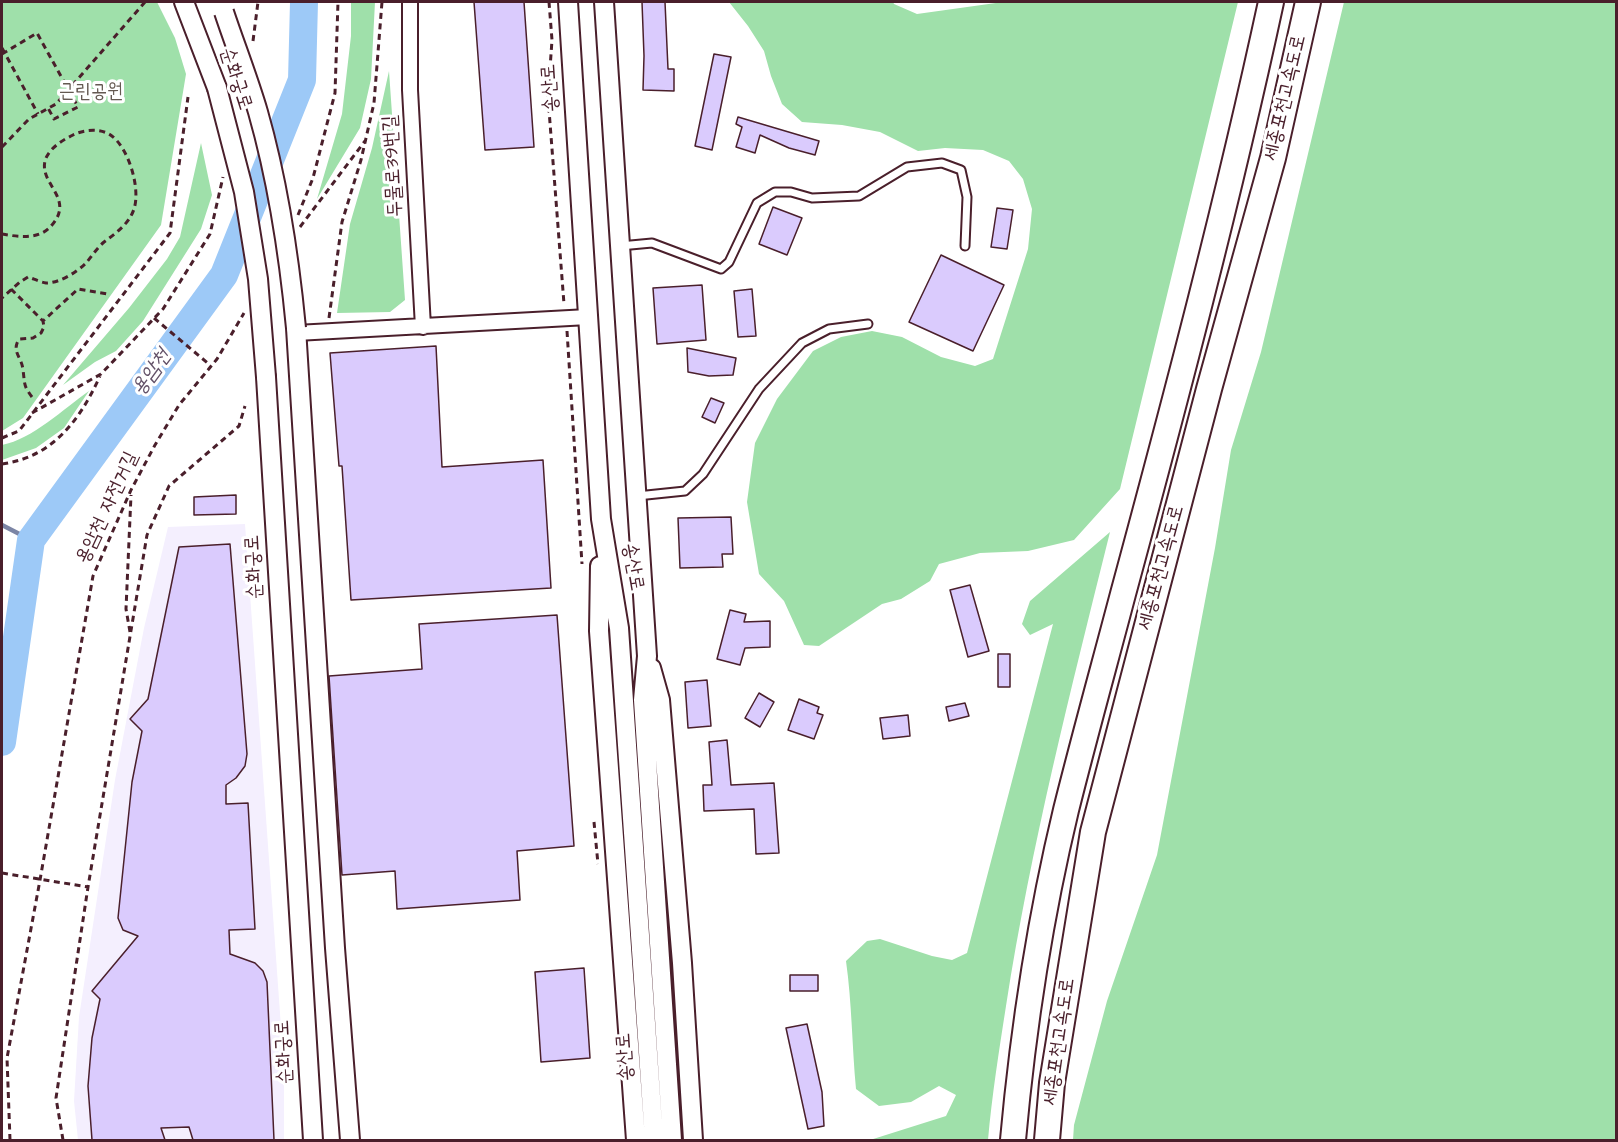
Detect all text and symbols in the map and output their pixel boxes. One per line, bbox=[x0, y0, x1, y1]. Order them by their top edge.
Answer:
street label: 세종포천고속도로 bbox=[1260, 33, 1312, 163]
street label: 순화궁로 bbox=[214, 45, 256, 113]
street label: 송산로 bbox=[537, 63, 565, 113]
park label: 근린공원 bbox=[59, 81, 123, 105]
street label: 두물로39번길 bbox=[379, 114, 409, 218]
water label: 용암천 bbox=[127, 345, 177, 401]
street label: 용암천 자전거길 bbox=[72, 448, 144, 568]
street label: 세종포천고속도로 bbox=[1134, 503, 1190, 633]
street label: 순화궁로 bbox=[241, 534, 269, 600]
street label: 송산로 bbox=[616, 541, 648, 593]
street label: 세종포천고속도로 bbox=[1039, 977, 1081, 1107]
street label: 순화궁로 bbox=[271, 1019, 299, 1085]
street label: 송산로 bbox=[612, 1032, 640, 1082]

